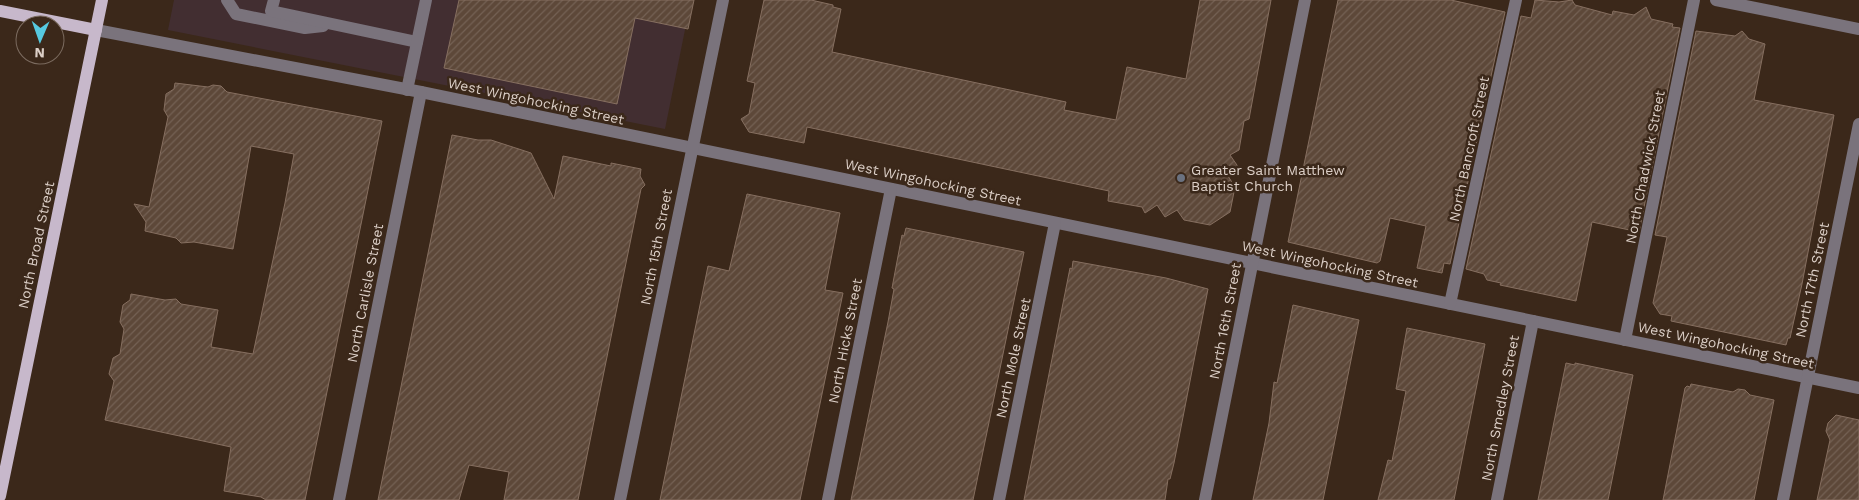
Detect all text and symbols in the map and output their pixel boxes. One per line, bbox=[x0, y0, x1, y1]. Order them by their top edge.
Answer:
north arrow bbox=[15, 15, 65, 65]
text: N bbox=[34, 45, 45, 61]
street label: West Wingohocking Street bbox=[446, 74, 626, 128]
street label: North Bancroft Street bbox=[1446, 75, 1492, 223]
street label: North Chadwick Street bbox=[1622, 89, 1668, 245]
street label: West Wingohocking Street bbox=[843, 155, 1023, 209]
place label: Greater Saint Matthew Baptist Church bbox=[1191, 162, 1345, 194]
marker: Greater Saint Matthew Baptist Church bbox=[1175, 172, 1187, 184]
street label: North Broad Street bbox=[15, 180, 57, 310]
street label: North 15th Street bbox=[637, 187, 675, 306]
street label: North 17th Street bbox=[1792, 221, 1832, 339]
street label: North Carlisle Street bbox=[344, 222, 386, 364]
street label: West Wingohocking Street bbox=[1240, 237, 1420, 291]
street label: North 16th Street bbox=[1206, 261, 1244, 381]
street label: North Hicks Street bbox=[825, 277, 865, 405]
street label: North Mole Street bbox=[992, 296, 1034, 420]
street label: West Wingohocking Street bbox=[1636, 318, 1816, 372]
street label: North Smedley Street bbox=[1478, 334, 1522, 482]

